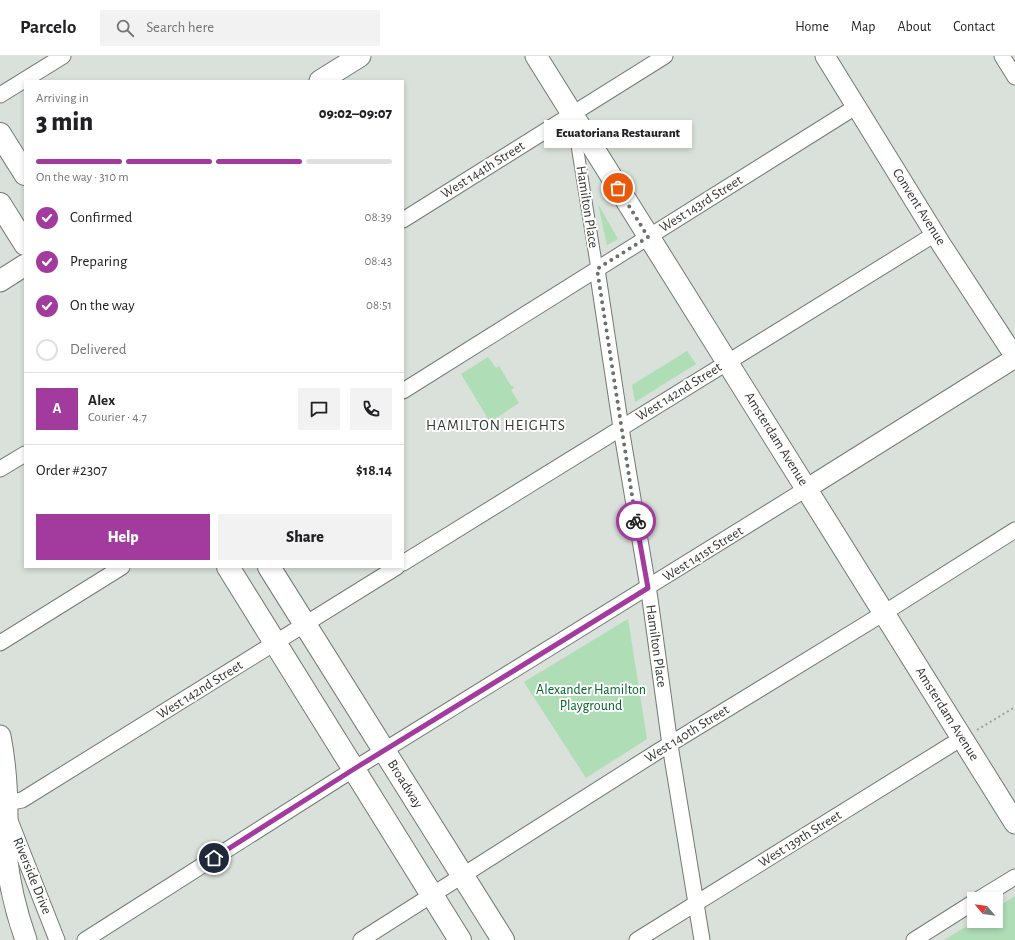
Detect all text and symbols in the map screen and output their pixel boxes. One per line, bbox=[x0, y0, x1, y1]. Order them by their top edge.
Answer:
search box bbox=[100, 10, 380, 46]
icon: search bbox=[114, 17, 136, 39]
text: Parcelo bbox=[20, 18, 76, 37]
text: Search here bbox=[146, 20, 214, 35]
text: Home bbox=[795, 20, 829, 34]
text: Map bbox=[851, 20, 875, 34]
text: About bbox=[897, 20, 931, 34]
text: Contact bbox=[953, 20, 995, 34]
text: Arriving in bbox=[36, 92, 89, 105]
text: 09:02–09:07 bbox=[319, 106, 392, 121]
text: 3 min bbox=[36, 109, 93, 135]
callout: Ecuatoriana Restaurant bbox=[544, 120, 692, 148]
text: Ecuatoriana Restaurant bbox=[556, 127, 680, 140]
street label: West 144th Street bbox=[439, 138, 528, 201]
street label: Hamilton Place bbox=[574, 165, 600, 249]
street label: Convent Avenue bbox=[890, 166, 948, 248]
text: On the way · 310 m bbox=[36, 171, 129, 184]
pin bbox=[601, 171, 635, 205]
street label: West 143rd Street bbox=[657, 173, 745, 235]
icon: bag bbox=[607, 177, 629, 199]
icon: check bbox=[36, 207, 58, 229]
text: Confirmed bbox=[70, 210, 132, 225]
text: 08:39 bbox=[365, 211, 392, 224]
icon: check bbox=[36, 251, 58, 273]
text: Preparing bbox=[70, 254, 127, 269]
text: 08:43 bbox=[364, 255, 392, 268]
icon: check bbox=[36, 295, 58, 317]
text: On the way bbox=[70, 298, 135, 313]
text: 08:51 bbox=[366, 299, 392, 312]
text: Delivered bbox=[70, 342, 127, 357]
street label: West 142nd Street bbox=[634, 360, 725, 424]
button: chat bbox=[298, 388, 340, 430]
button: phone bbox=[350, 388, 392, 430]
street label: Amsterdam Avenue bbox=[742, 390, 810, 488]
text: Alex bbox=[88, 393, 115, 408]
text: A bbox=[52, 401, 62, 416]
text: Courier · 4.7 bbox=[88, 411, 147, 424]
district label: HAMILTON HEIGHTS bbox=[426, 418, 566, 433]
text: Order #2307 bbox=[36, 463, 107, 478]
text: $18.14 bbox=[356, 463, 392, 478]
courier bbox=[616, 501, 656, 541]
icon: bike bbox=[625, 510, 647, 532]
button: Help bbox=[36, 514, 210, 560]
button: Share bbox=[218, 514, 392, 560]
street label: West 141st Street bbox=[660, 524, 746, 584]
street label: Hamilton Place bbox=[643, 604, 669, 688]
street label: West 142nd Street bbox=[155, 658, 246, 722]
street label: Amsterdam Avenue bbox=[913, 665, 981, 763]
park label: Alexander Hamilton Playground bbox=[536, 683, 646, 713]
street label: West 140th Street bbox=[642, 702, 732, 765]
street label: Broadway bbox=[385, 757, 425, 811]
street label: West 139th Street bbox=[756, 808, 844, 870]
street label: Riverside Drive bbox=[10, 836, 54, 916]
pin bbox=[197, 841, 231, 875]
icon: home bbox=[203, 847, 225, 869]
north arrow bbox=[967, 892, 1003, 928]
map controls bbox=[967, 892, 1003, 928]

